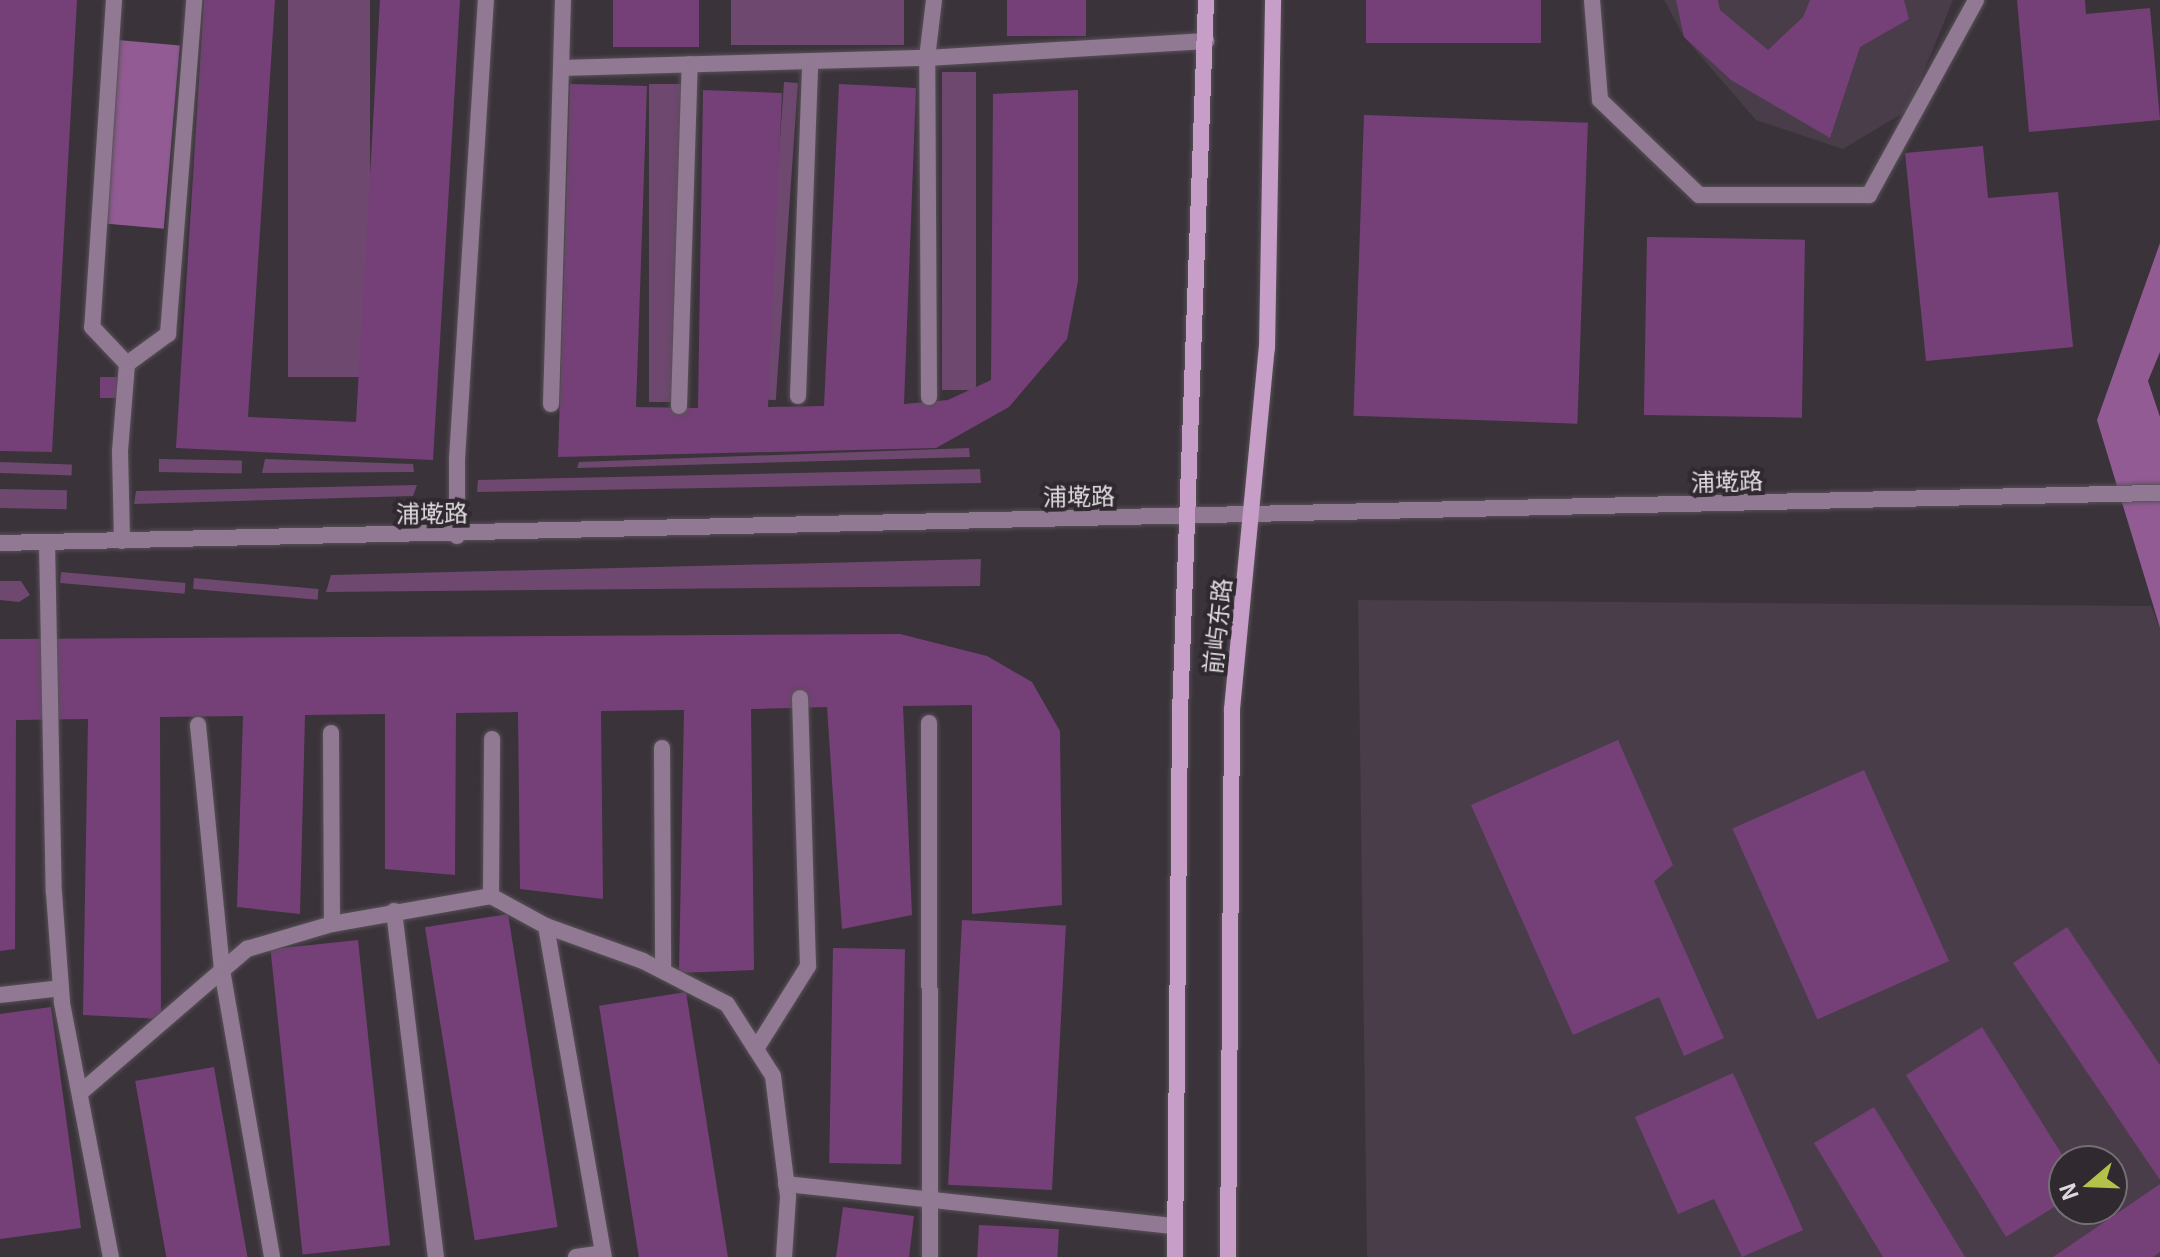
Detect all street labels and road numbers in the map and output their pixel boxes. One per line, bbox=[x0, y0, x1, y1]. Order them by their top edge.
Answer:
street label: 浦墘路 bbox=[1691, 464, 1763, 496]
street label: 浦墘路 bbox=[1043, 480, 1115, 510]
street label: 浦墘路 bbox=[396, 497, 468, 527]
street label: 前屿东路 bbox=[1197, 577, 1235, 675]

